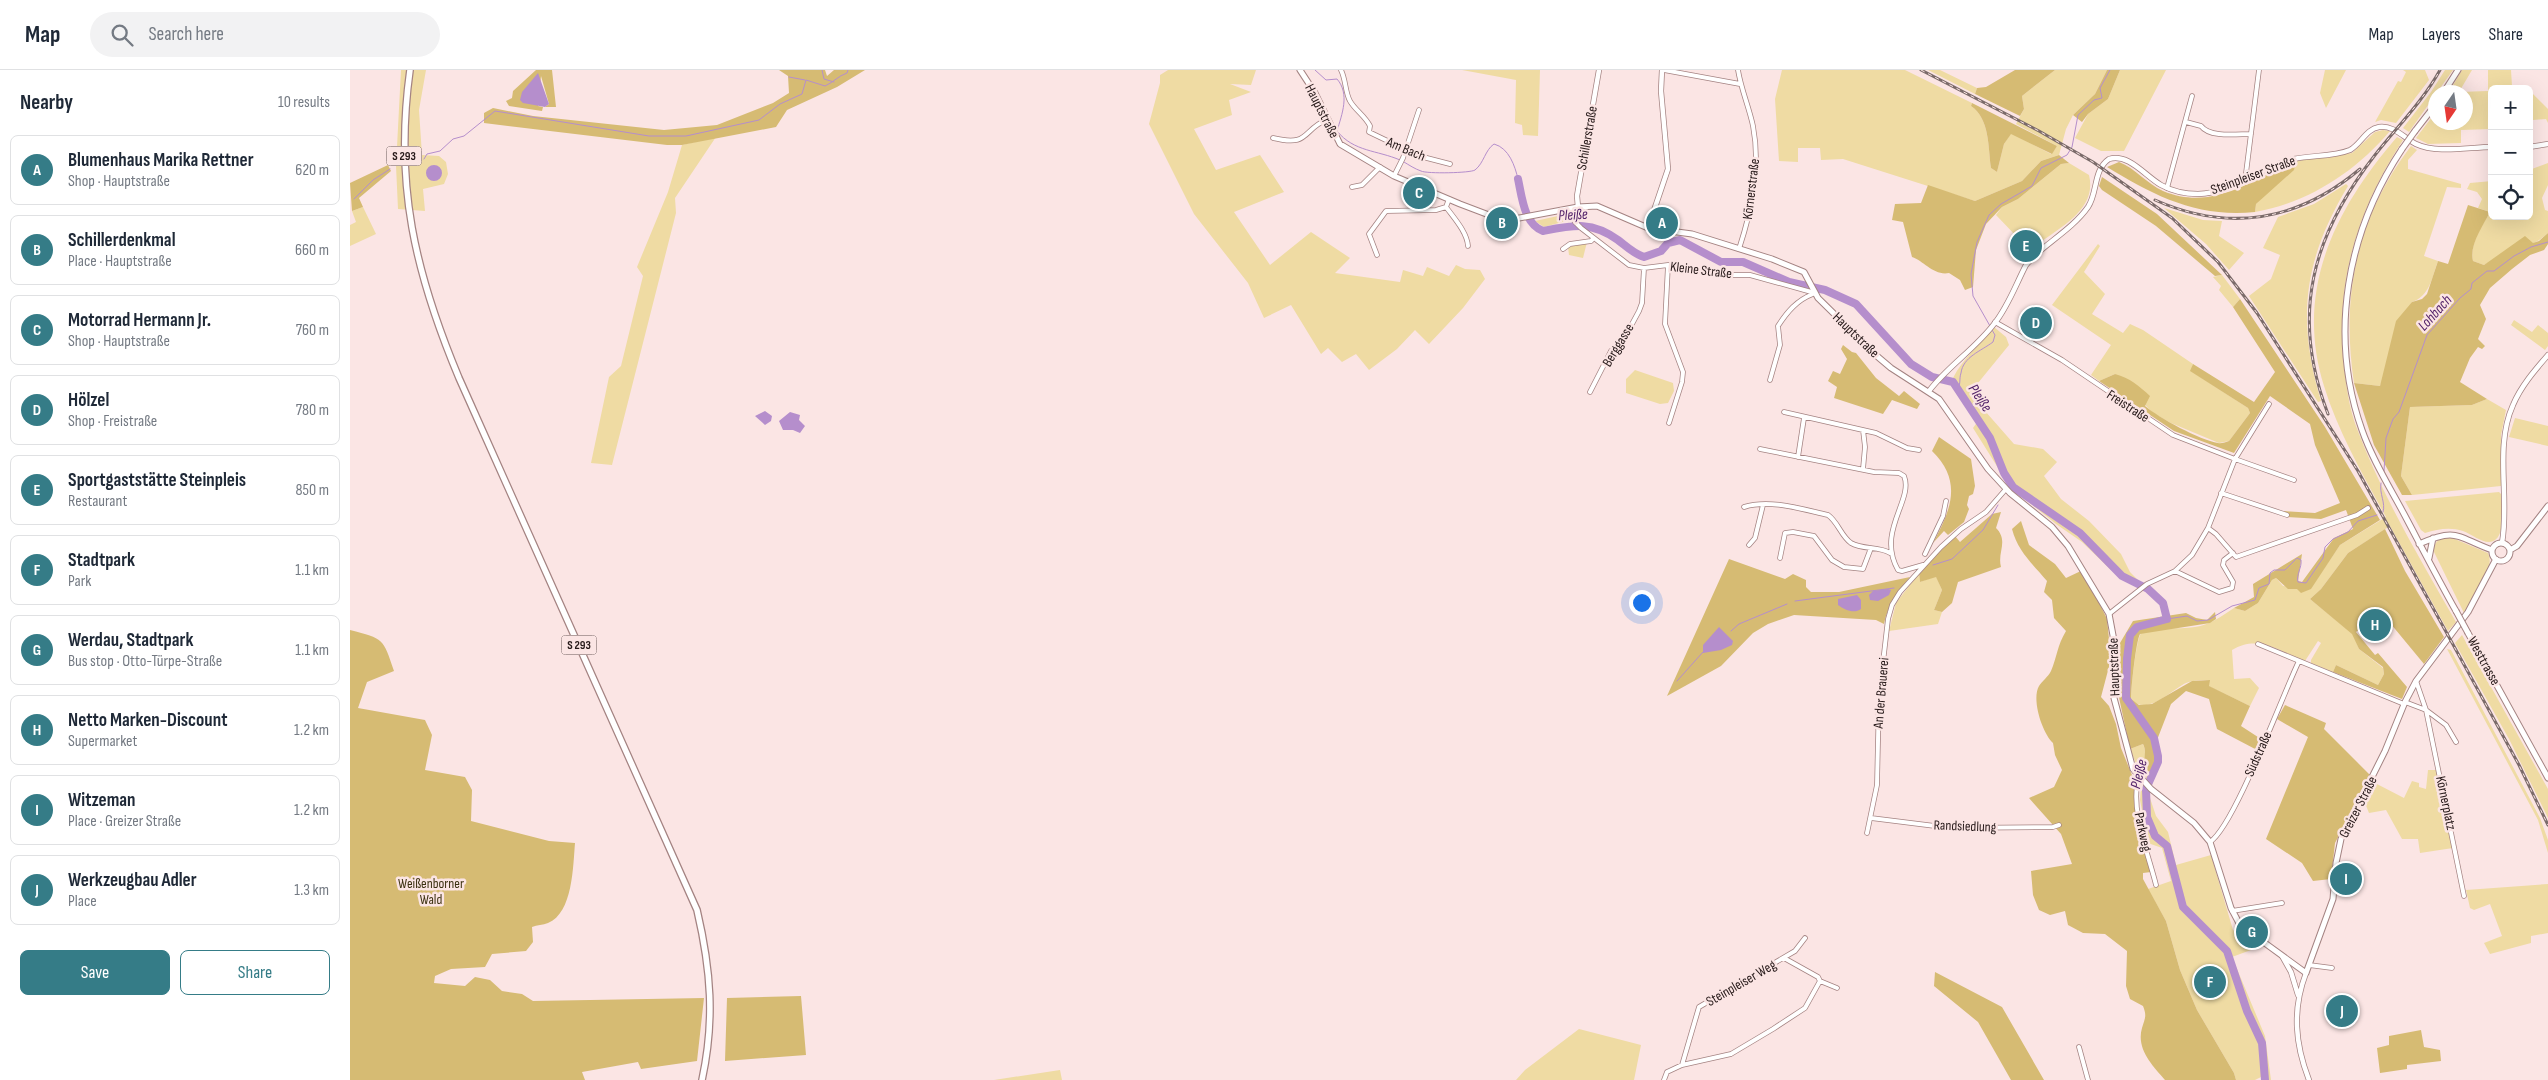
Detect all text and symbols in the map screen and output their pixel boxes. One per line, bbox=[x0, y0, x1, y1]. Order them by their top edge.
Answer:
search box bbox=[90, 12, 440, 57]
text: Map bbox=[25, 20, 60, 49]
icon: search bbox=[108, 21, 136, 49]
text: Search here bbox=[148, 23, 224, 46]
text: Map bbox=[2369, 24, 2394, 45]
text: Layers bbox=[2422, 24, 2461, 45]
text: Share bbox=[2489, 24, 2523, 45]
street label: Hauptstraße bbox=[1301, 81, 1343, 141]
north arrow bbox=[2428, 85, 2473, 130]
map controls bbox=[2488, 85, 2533, 220]
button: + bbox=[2488, 85, 2533, 130]
text: Nearby bbox=[20, 90, 73, 115]
text: 10 results bbox=[278, 93, 330, 112]
street label: Schillerstraße bbox=[1573, 105, 1601, 171]
button: − bbox=[2488, 130, 2533, 175]
street label: Am Bach bbox=[1383, 133, 1428, 165]
road number: S 293 bbox=[386, 146, 422, 165]
text: Blumenhaus Marika Rettner bbox=[68, 149, 254, 172]
street label: Steinpleiser Straße bbox=[2208, 152, 2298, 198]
street label: Körnerstraße bbox=[1739, 158, 1763, 220]
text: A bbox=[33, 161, 41, 180]
text: 620 m bbox=[295, 161, 329, 180]
text: Shop · Hauptstraße bbox=[68, 172, 170, 191]
pin: C bbox=[1403, 174, 1435, 212]
button: locate bbox=[2488, 175, 2533, 220]
pin: B bbox=[1486, 204, 1518, 242]
pin: A bbox=[1646, 204, 1678, 242]
water label: Pleiße bbox=[1558, 205, 1588, 225]
pin: E bbox=[2010, 227, 2042, 265]
text: Schillerdenkmal bbox=[68, 229, 176, 252]
text: B bbox=[33, 241, 41, 260]
text: 660 m bbox=[295, 241, 329, 260]
text: Place · Hauptstraße bbox=[68, 252, 172, 271]
street label: Kleine Straße bbox=[1669, 258, 1733, 282]
water label: Lohbach bbox=[2414, 291, 2456, 335]
pin: D bbox=[2020, 304, 2052, 342]
text: Motorrad Hermann Jr. bbox=[68, 309, 211, 332]
street label: Hauptstraße bbox=[1829, 309, 1883, 361]
street label: Berggasse bbox=[1599, 320, 1637, 370]
text: C bbox=[33, 321, 41, 340]
text: 760 m bbox=[296, 321, 329, 340]
text: Shop · Hauptstraße bbox=[68, 332, 170, 351]
water label: Pleiße bbox=[1964, 380, 1996, 416]
street label: Freistraße bbox=[2104, 386, 2152, 426]
text: Hölzel bbox=[68, 389, 109, 412]
text: D bbox=[33, 401, 41, 420]
text: 780 m bbox=[296, 401, 329, 420]
text: Shop · Freistraße bbox=[68, 412, 157, 431]
text: Sportgaststätte Steinpleis bbox=[68, 469, 246, 492]
text: E bbox=[34, 481, 40, 500]
text: 850 m bbox=[296, 481, 329, 500]
text: Restaurant bbox=[68, 492, 127, 511]
text: Stadtpark bbox=[68, 549, 135, 572]
text: F bbox=[34, 561, 40, 580]
text: 1.1 km bbox=[295, 561, 329, 580]
text: Park bbox=[68, 572, 91, 591]
your location bbox=[1629, 590, 1655, 616]
pin: H bbox=[2359, 606, 2391, 644]
text: Werdau, Stadtpark bbox=[68, 629, 193, 652]
street label: Westtrasse bbox=[2464, 634, 2504, 688]
road number: S 293 bbox=[562, 636, 596, 654]
street label: Hauptstraße bbox=[2104, 638, 2124, 696]
text: G bbox=[33, 641, 41, 660]
text: 1.1 km bbox=[295, 641, 329, 660]
text: Bus stop · Otto-Türpe-Straße bbox=[68, 652, 222, 671]
street label: An der Brauerei bbox=[1869, 657, 1893, 730]
text: Netto Marken-Discount bbox=[68, 709, 227, 732]
text: H bbox=[33, 721, 41, 740]
text: 1.2 km bbox=[294, 721, 329, 740]
street label: Südstraße bbox=[2241, 729, 2275, 779]
text: Supermarket bbox=[68, 732, 137, 751]
water label: Pleiße bbox=[2126, 757, 2152, 791]
street label: Greizer Straße bbox=[2335, 773, 2381, 841]
street label: Körnerplatz bbox=[2432, 774, 2460, 832]
text: Witzeman bbox=[68, 789, 135, 812]
text: I bbox=[35, 801, 39, 820]
text: 1.2 km bbox=[294, 801, 329, 820]
street label: Parkweg bbox=[2131, 811, 2156, 853]
text: Place · Greizer Straße bbox=[68, 812, 181, 831]
street label: Randsiedlung bbox=[1933, 816, 1997, 836]
pin: I bbox=[2330, 860, 2362, 898]
text: Werkzeugbau Adler bbox=[68, 869, 197, 892]
park label: Weißenborner Wald bbox=[398, 875, 464, 908]
text: J bbox=[35, 881, 39, 900]
text: 1.3 km bbox=[294, 881, 329, 900]
text: Place bbox=[68, 892, 97, 911]
pin: G bbox=[2236, 913, 2268, 951]
button: Save bbox=[20, 950, 170, 995]
button: Share bbox=[180, 950, 330, 995]
street label: Steinpleiser Weg bbox=[1703, 956, 1779, 1010]
pin: F bbox=[2194, 963, 2226, 1001]
pin: J bbox=[2326, 992, 2358, 1030]

